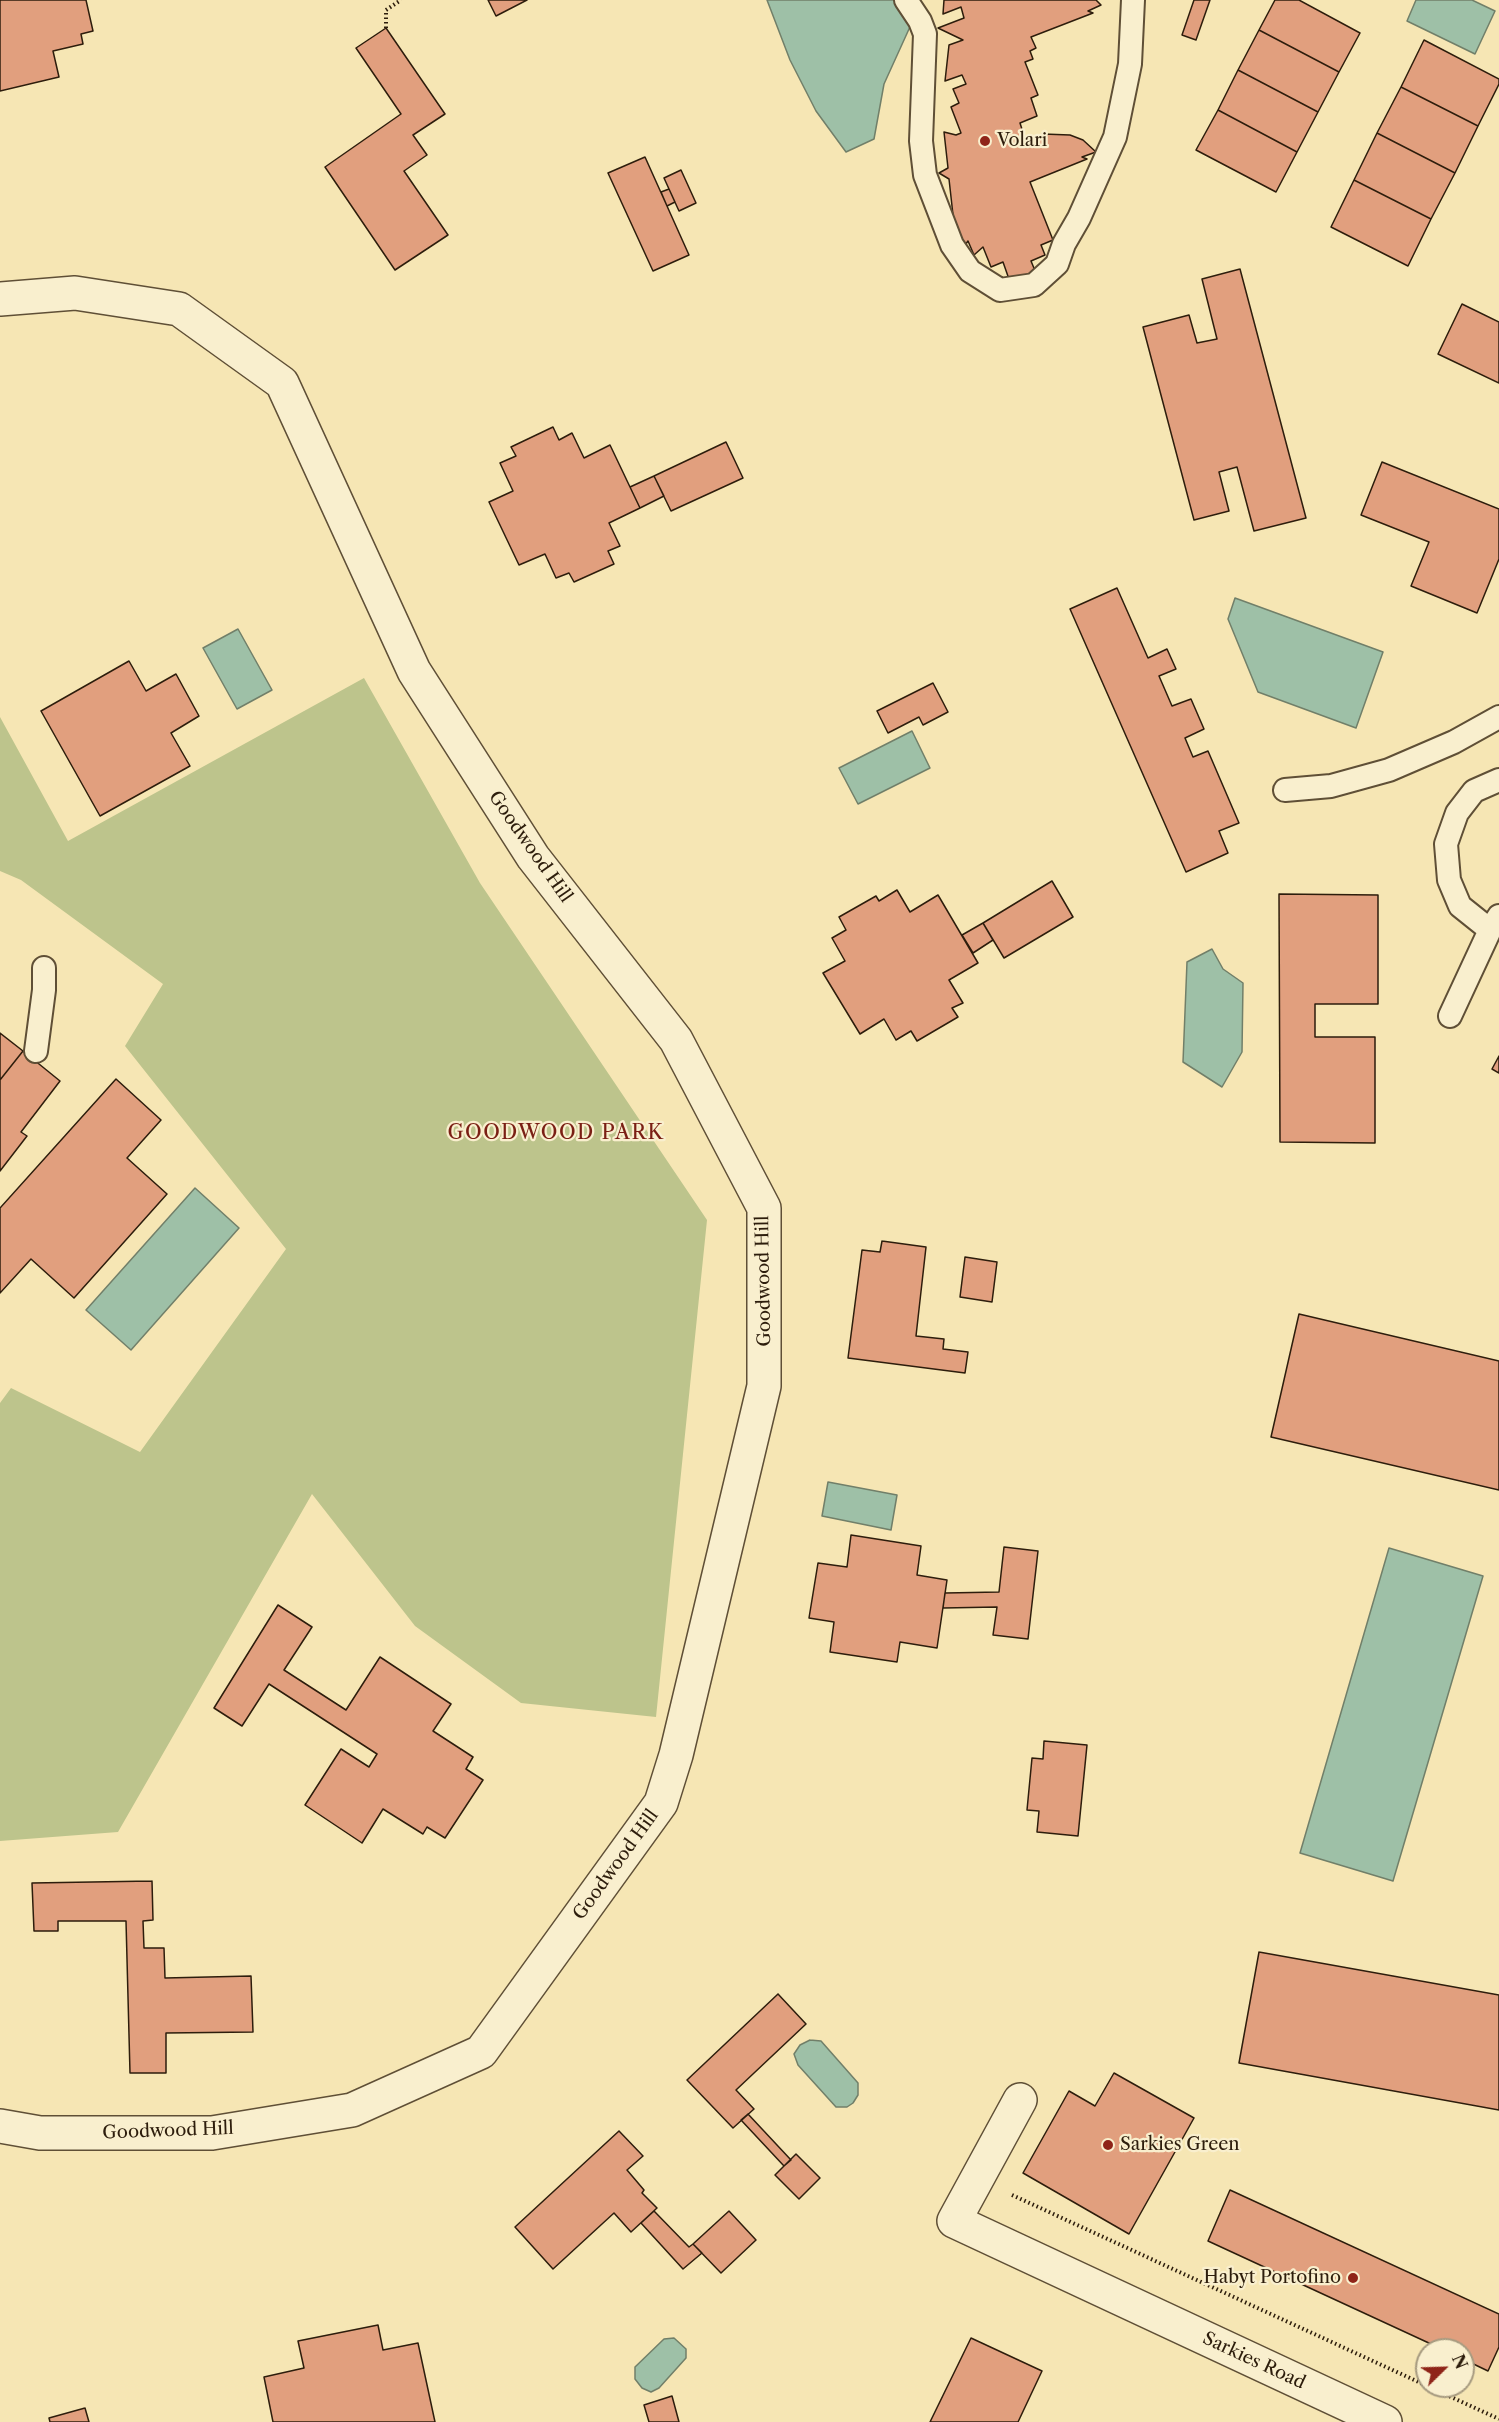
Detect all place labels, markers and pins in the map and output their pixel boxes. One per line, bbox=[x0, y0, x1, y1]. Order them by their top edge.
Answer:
place label: Volari bbox=[997, 130, 1047, 152]
marker: Volari bbox=[978, 134, 992, 148]
place label: Sarkies Green bbox=[1120, 2134, 1240, 2156]
marker: Sarkies Green bbox=[1101, 2138, 1115, 2152]
place label: Habyt Portofino bbox=[1204, 2267, 1341, 2289]
marker: Habyt Portofino bbox=[1346, 2271, 1360, 2285]

